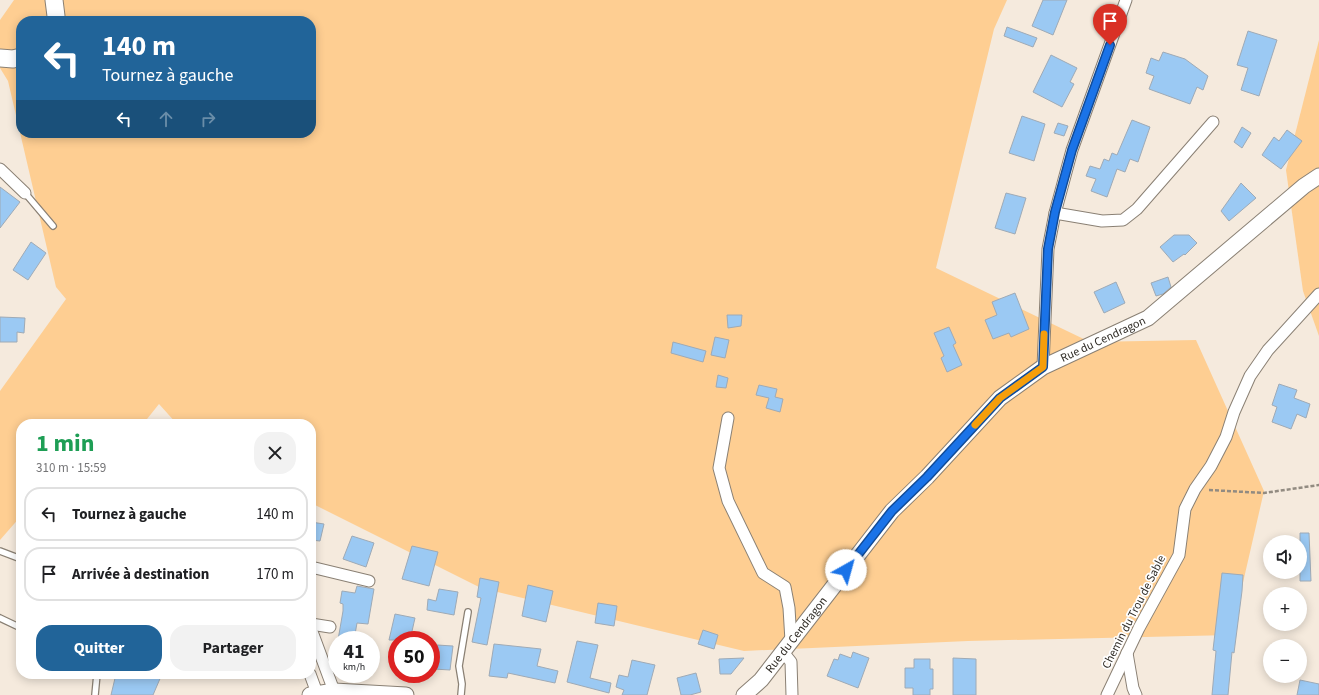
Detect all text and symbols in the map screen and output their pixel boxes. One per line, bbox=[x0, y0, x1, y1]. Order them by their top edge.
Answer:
pin bbox=[1093, 4, 1127, 45]
icon: arrive bbox=[1099, 10, 1121, 32]
text: 140 m bbox=[102, 26, 176, 66]
icon: left bbox=[36, 32, 88, 84]
text: Tournez à gauche bbox=[102, 63, 234, 88]
icon: left bbox=[113, 108, 135, 130]
icon: ahead bbox=[155, 108, 177, 130]
icon: right bbox=[197, 108, 219, 130]
street label: Rue du Cendragon bbox=[1058, 312, 1148, 366]
text: 1 min bbox=[36, 426, 94, 461]
button: close bbox=[254, 432, 296, 474]
text: 310 m · 15:59 bbox=[36, 459, 106, 477]
icon: left bbox=[38, 503, 60, 525]
text: Tournez à gauche bbox=[72, 504, 187, 525]
text: 140 m bbox=[256, 504, 294, 525]
map controls bbox=[1263, 535, 1307, 683]
button: sound bbox=[1263, 535, 1307, 579]
position arrow bbox=[825, 549, 867, 591]
street label: Chemin du Trou de Sable bbox=[1098, 552, 1170, 672]
icon: arrive bbox=[38, 563, 60, 585]
text: Arrivée à destination bbox=[72, 564, 209, 585]
text: 170 m bbox=[256, 564, 294, 585]
button: + bbox=[1263, 587, 1307, 631]
street label: Rue du Cendragon bbox=[761, 593, 831, 676]
button: Quitter bbox=[36, 625, 162, 671]
button: Partager bbox=[170, 625, 296, 671]
speed limit sign: 50 bbox=[388, 631, 440, 683]
text: 41 bbox=[343, 638, 365, 666]
button: − bbox=[1263, 639, 1307, 683]
text: km/h bbox=[343, 660, 365, 674]

